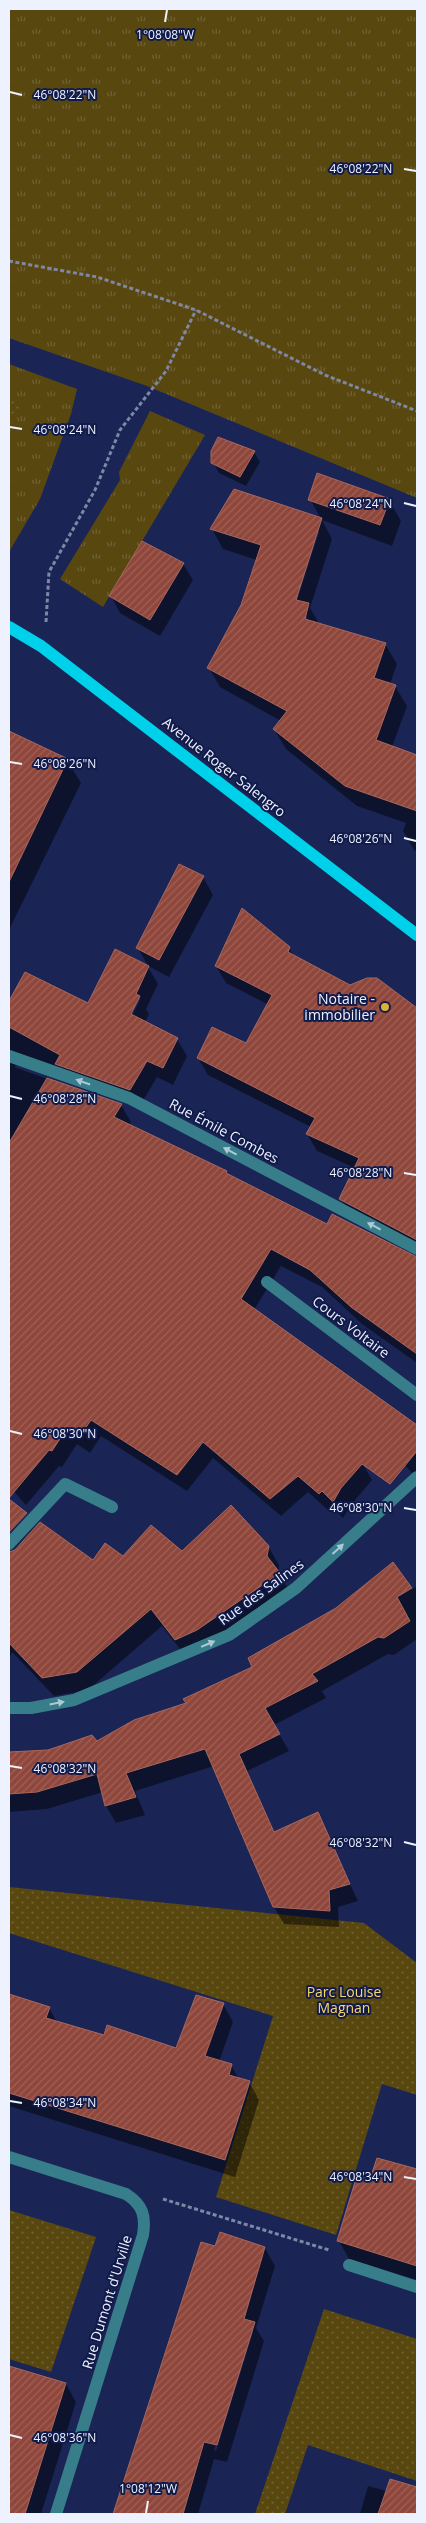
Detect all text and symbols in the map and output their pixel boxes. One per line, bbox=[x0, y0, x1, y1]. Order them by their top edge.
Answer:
text: 1°08'08"W bbox=[136, 26, 194, 43]
text: 46°08'22"N bbox=[34, 86, 96, 103]
text: 46°08'22"N bbox=[330, 160, 392, 177]
text: 46°08'24"N bbox=[34, 421, 96, 438]
text: 46°08'24"N bbox=[330, 495, 392, 512]
street label: Avenue Roger Salengro bbox=[159, 712, 290, 821]
text: 46°08'26"N bbox=[34, 755, 96, 772]
text: 46°08'26"N bbox=[330, 830, 392, 847]
place label: Notaire - immobilier bbox=[304, 989, 375, 1024]
marker: Notaire - immobilier bbox=[379, 1001, 391, 1013]
one-way arrow bbox=[76, 1078, 91, 1085]
text: 46°08'28"N bbox=[34, 1090, 96, 1107]
street label: Rue Émile Combes bbox=[166, 1094, 283, 1168]
one-way arrow bbox=[223, 1147, 237, 1155]
text: 46°08'28"N bbox=[330, 1164, 392, 1181]
one-way arrow bbox=[367, 1222, 381, 1230]
street label: Cours Voltaire bbox=[309, 1291, 394, 1362]
text: 46°08'30"N bbox=[34, 1425, 96, 1442]
text: 46°08'30"N bbox=[330, 1499, 392, 1516]
one-way arrow bbox=[332, 1543, 344, 1555]
street label: Rue des Salines bbox=[214, 1554, 307, 1629]
one-way arrow bbox=[201, 1640, 216, 1648]
one-way arrow bbox=[49, 1699, 65, 1707]
text: 46°08'32"N bbox=[34, 1760, 96, 1777]
text: 46°08'32"N bbox=[330, 1834, 392, 1851]
park label: Parc Louise Magnan bbox=[307, 1982, 381, 2017]
text: 46°08'34"N bbox=[34, 2094, 96, 2111]
text: 46°08'34"N bbox=[330, 2168, 392, 2185]
street label: Rue Dumont d'Urville bbox=[77, 2232, 136, 2371]
text: 46°08'36"N bbox=[34, 2429, 96, 2446]
text: 1°08'12"W bbox=[119, 2480, 177, 2497]

